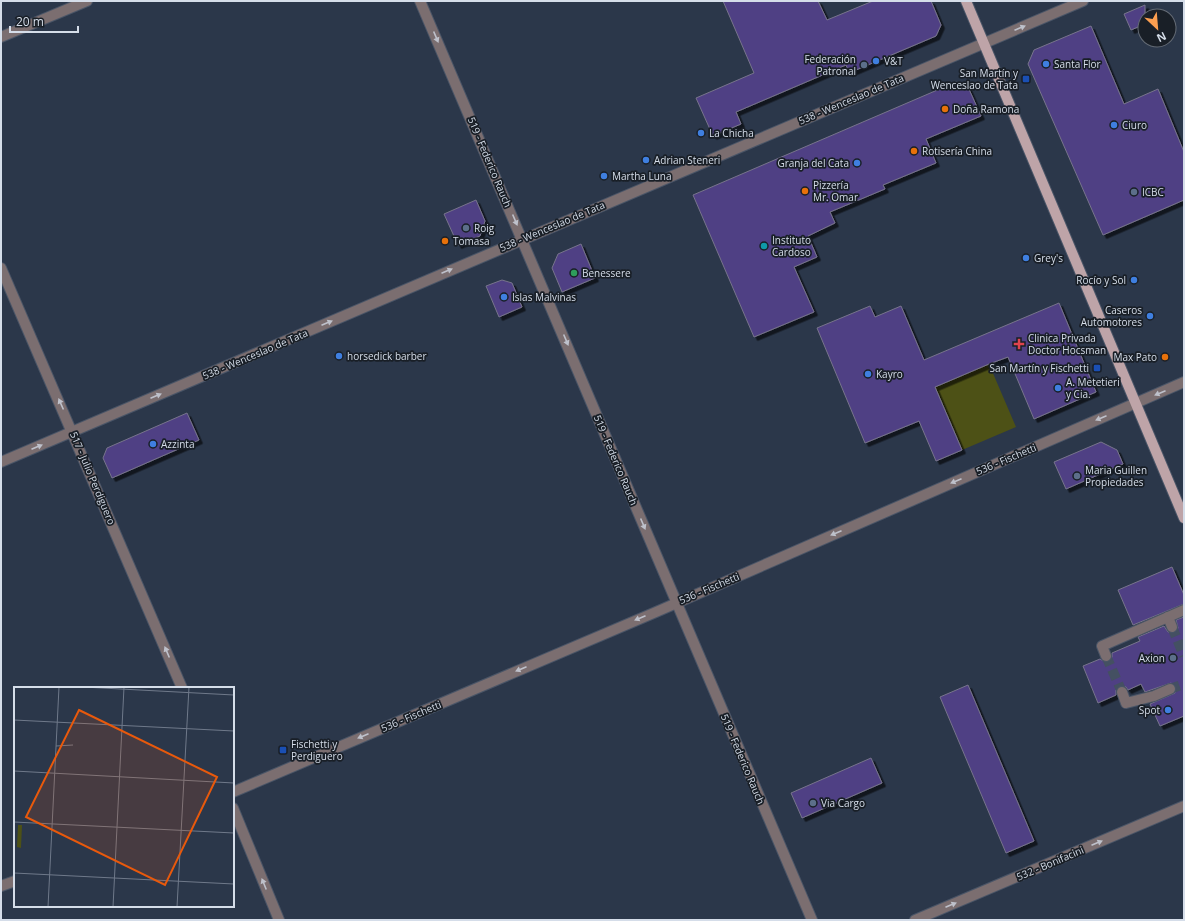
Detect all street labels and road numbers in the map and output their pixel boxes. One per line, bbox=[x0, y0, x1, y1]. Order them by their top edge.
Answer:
street label: 538 - Wenceslao de Tata bbox=[796, 70, 906, 128]
street label: 519 - Federico Rauch bbox=[465, 115, 515, 209]
street label: 538 - Wenceslao de Tata bbox=[497, 197, 607, 255]
street label: 538 - Wenceslao de Tata bbox=[200, 325, 310, 383]
street label: 519 - Federico Rauch bbox=[591, 413, 641, 507]
street label: 517 - Julio Perdiguero bbox=[67, 429, 119, 527]
street label: 536 - Fischetti bbox=[974, 440, 1038, 478]
street label: 536 - Fischetti bbox=[677, 569, 741, 607]
street label: 536 - Fischetti bbox=[379, 697, 443, 735]
street label: 519 - Federico Rauch bbox=[718, 712, 768, 806]
street label: 532 - Bonifacini bbox=[1014, 843, 1086, 883]

